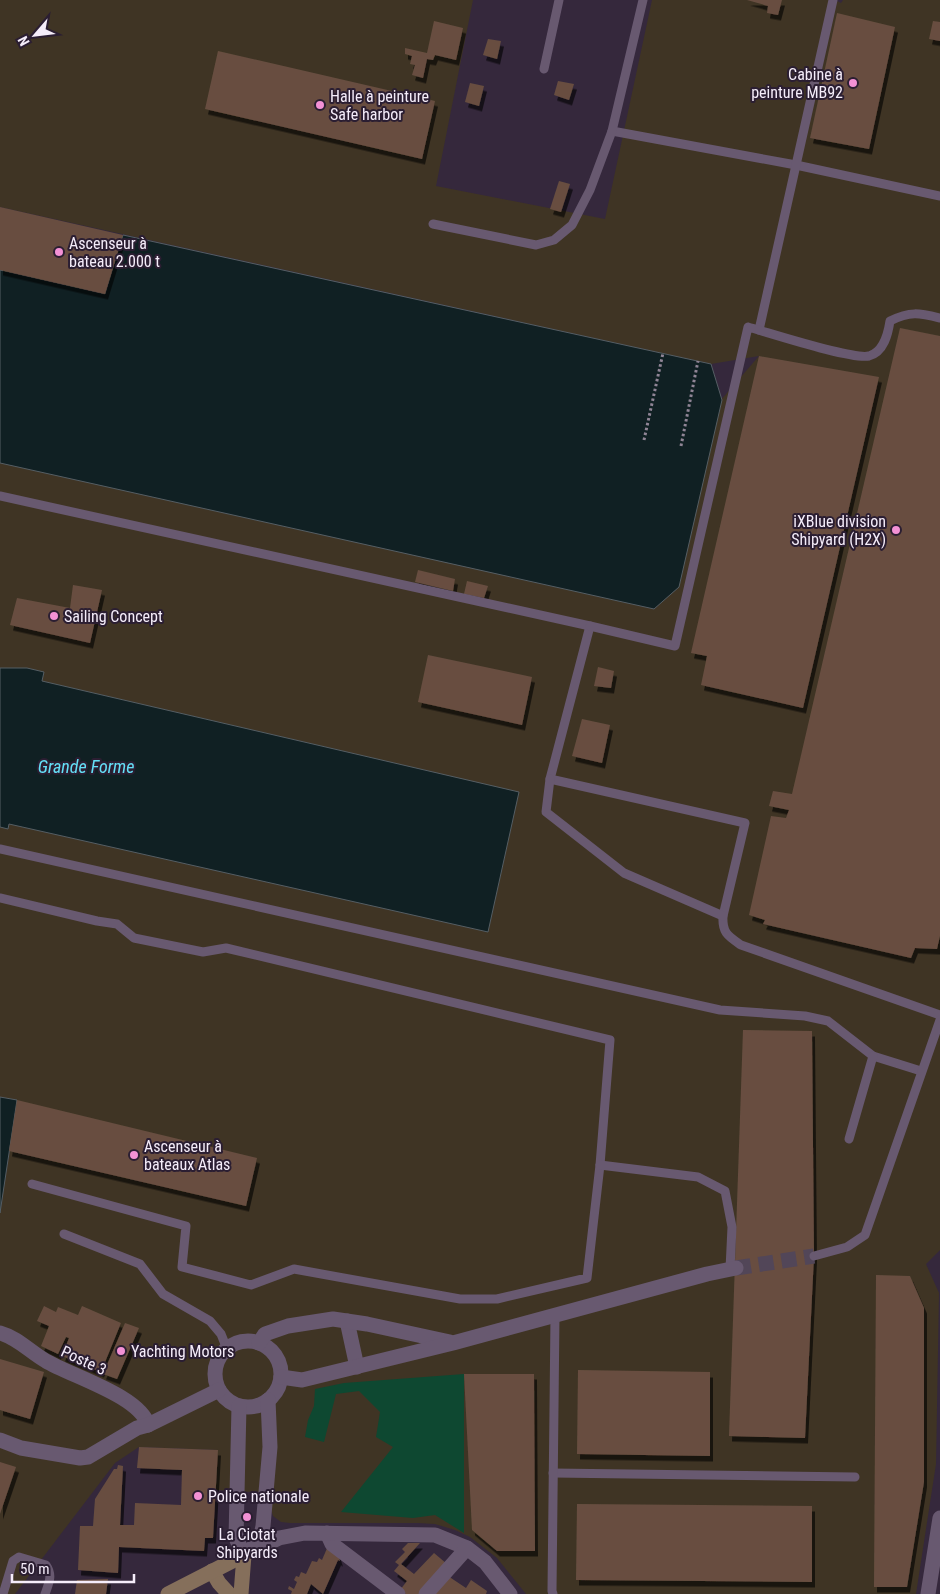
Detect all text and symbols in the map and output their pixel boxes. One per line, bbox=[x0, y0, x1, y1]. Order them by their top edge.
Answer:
north arrow bbox=[10, 10, 60, 60]
text: N bbox=[14, 34, 33, 49]
place label: Cabine à peinture MB92 bbox=[751, 65, 843, 102]
marker: Cabine à peinture MB92 bbox=[847, 77, 859, 89]
place label: Halle à peinture Safe harbor bbox=[330, 87, 429, 124]
marker: Halle à peinture Safe harbor bbox=[314, 99, 326, 111]
place label: Ascenseur à bateau 2.000 t bbox=[69, 234, 160, 271]
marker: Ascenseur à bateau 2.000 t bbox=[53, 246, 65, 258]
place label: iXBlue division Shipyard (H2X) bbox=[791, 512, 886, 549]
marker: iXBlue division Shipyard (H2X) bbox=[890, 524, 902, 536]
place label: Sailing Concept bbox=[64, 607, 163, 626]
marker: Sailing Concept bbox=[48, 610, 60, 622]
water label: Grande Forme bbox=[38, 756, 134, 777]
place label: Ascenseur à bateaux Atlas bbox=[144, 1137, 230, 1174]
marker: Ascenseur à bateaux Atlas bbox=[128, 1149, 140, 1161]
street label: Poste 3 bbox=[58, 1342, 110, 1379]
place label: Yachting Motors bbox=[131, 1342, 234, 1361]
marker: Yachting Motors bbox=[115, 1345, 127, 1357]
place label: Police nationale bbox=[208, 1487, 309, 1506]
marker: Police nationale bbox=[192, 1490, 204, 1502]
marker: La Ciotat Shipyards bbox=[241, 1511, 253, 1523]
place label: La Ciotat Shipyards bbox=[216, 1525, 278, 1562]
scale bar bbox=[12, 1552, 135, 1584]
text: 50 m bbox=[20, 1560, 50, 1578]

